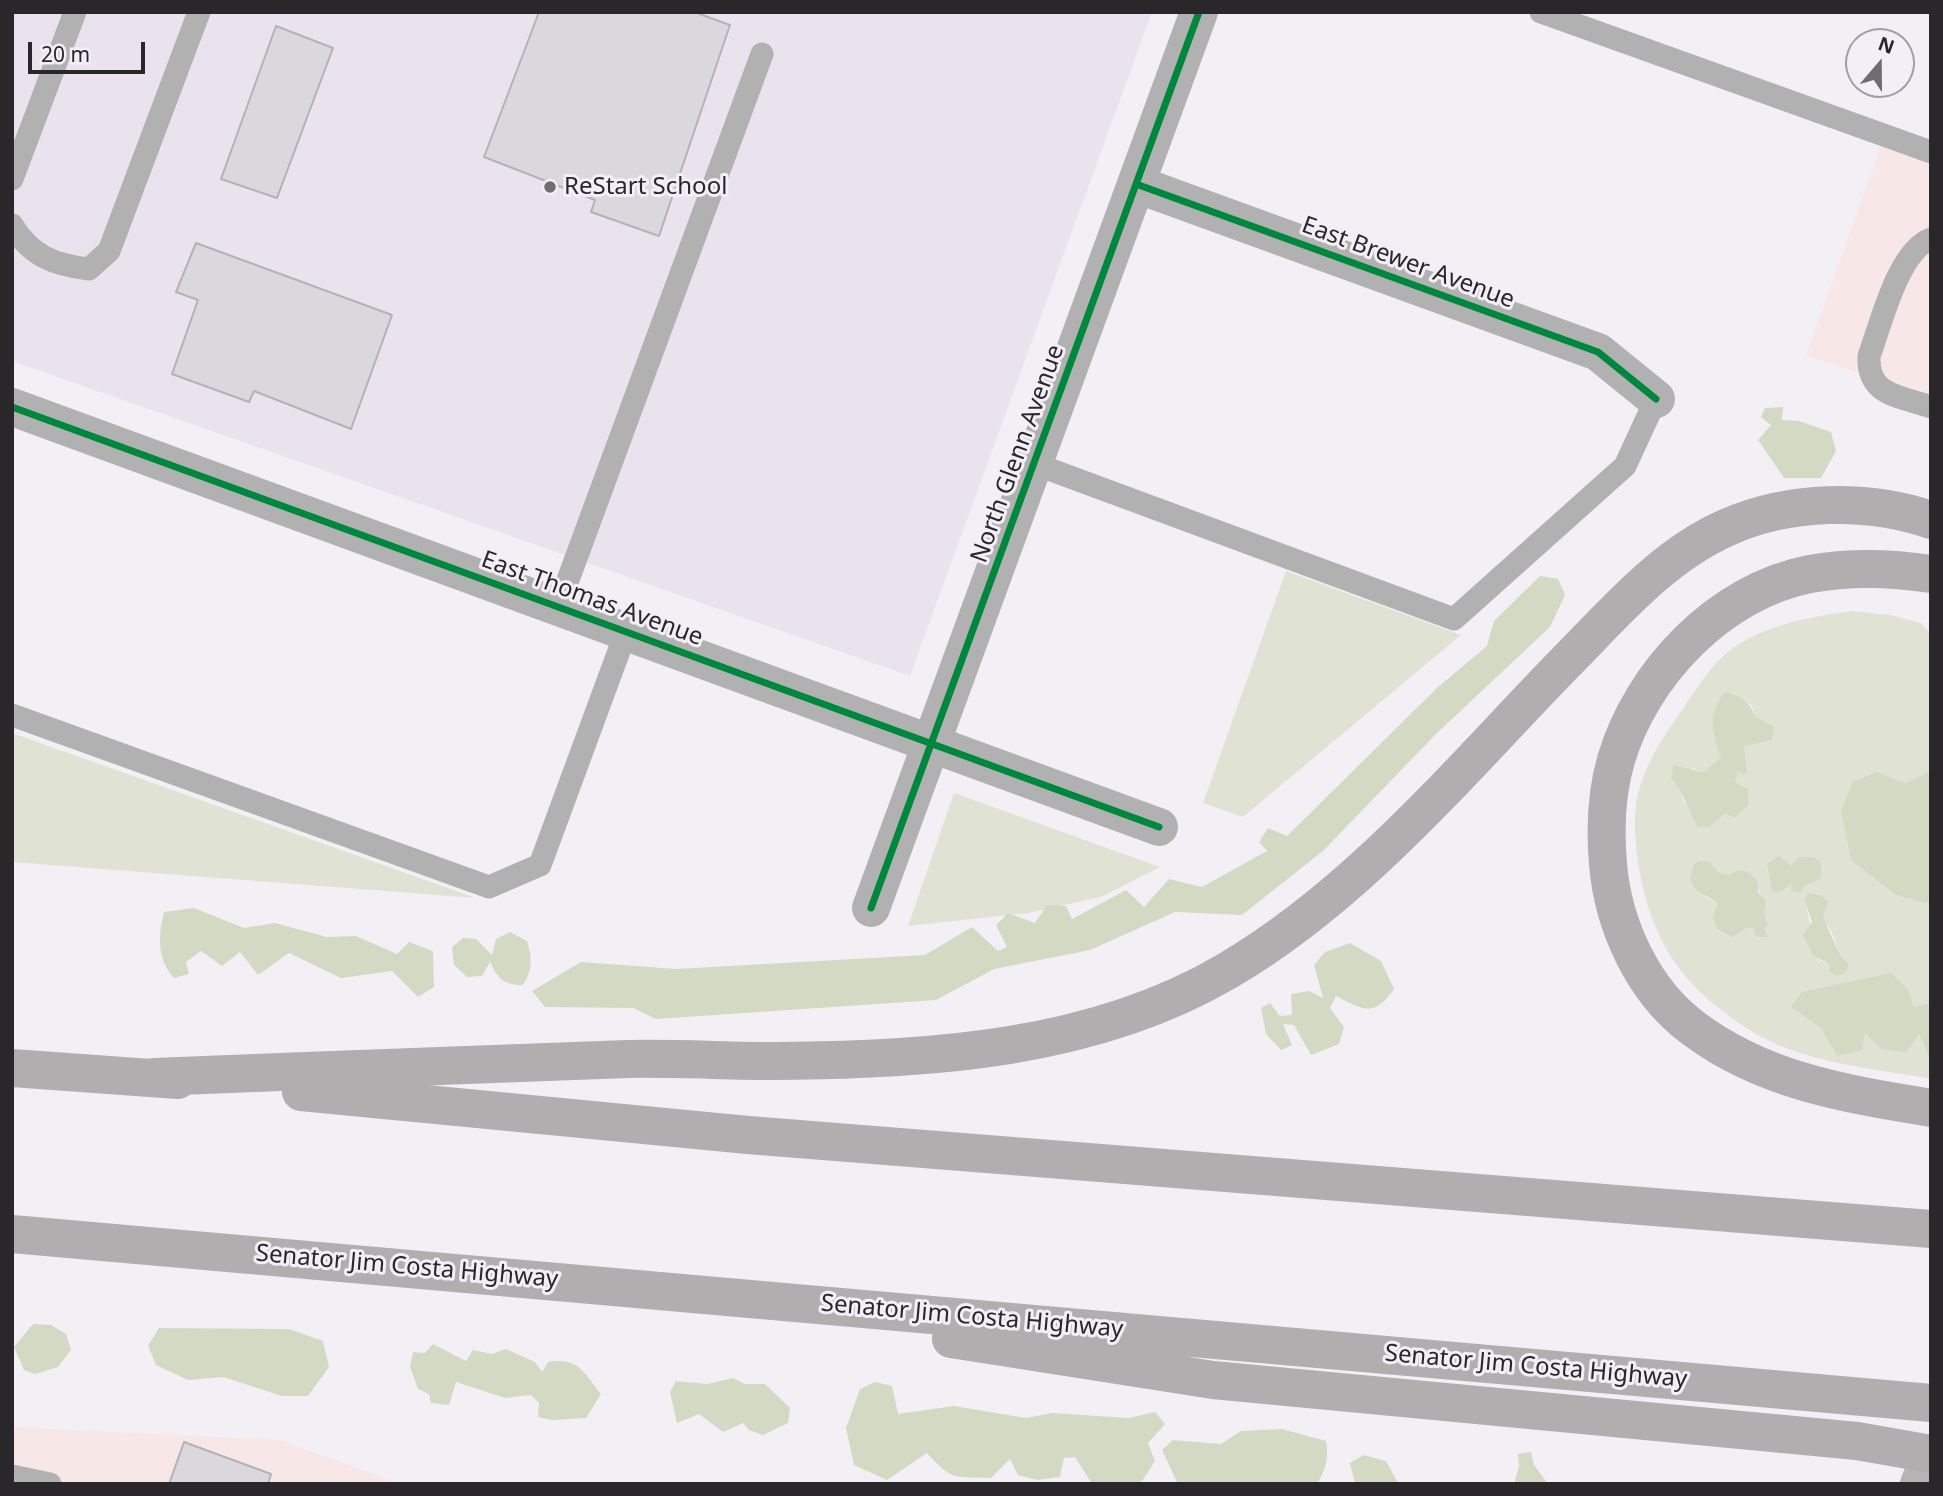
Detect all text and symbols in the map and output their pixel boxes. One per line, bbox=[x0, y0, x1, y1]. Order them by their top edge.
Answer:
scale bar bbox=[32, 28, 149, 72]
north arrow bbox=[1845, 28, 1915, 98]
text: N bbox=[1875, 30, 1898, 60]
text: 20 m bbox=[41, 40, 90, 68]
place label: ReStart School bbox=[564, 173, 727, 201]
marker: ReStart School bbox=[542, 179, 558, 195]
street label: East Brewer Avenue bbox=[1298, 211, 1518, 315]
street label: North Glenn Avenue bbox=[965, 341, 1071, 567]
street label: East Thomas Avenue bbox=[477, 545, 707, 653]
street label: Senator Jim Costa Highway bbox=[255, 1239, 559, 1295]
street label: Senator Jim Costa Highway bbox=[820, 1289, 1124, 1345]
street label: Senator Jim Costa Highway bbox=[1384, 1339, 1688, 1395]

